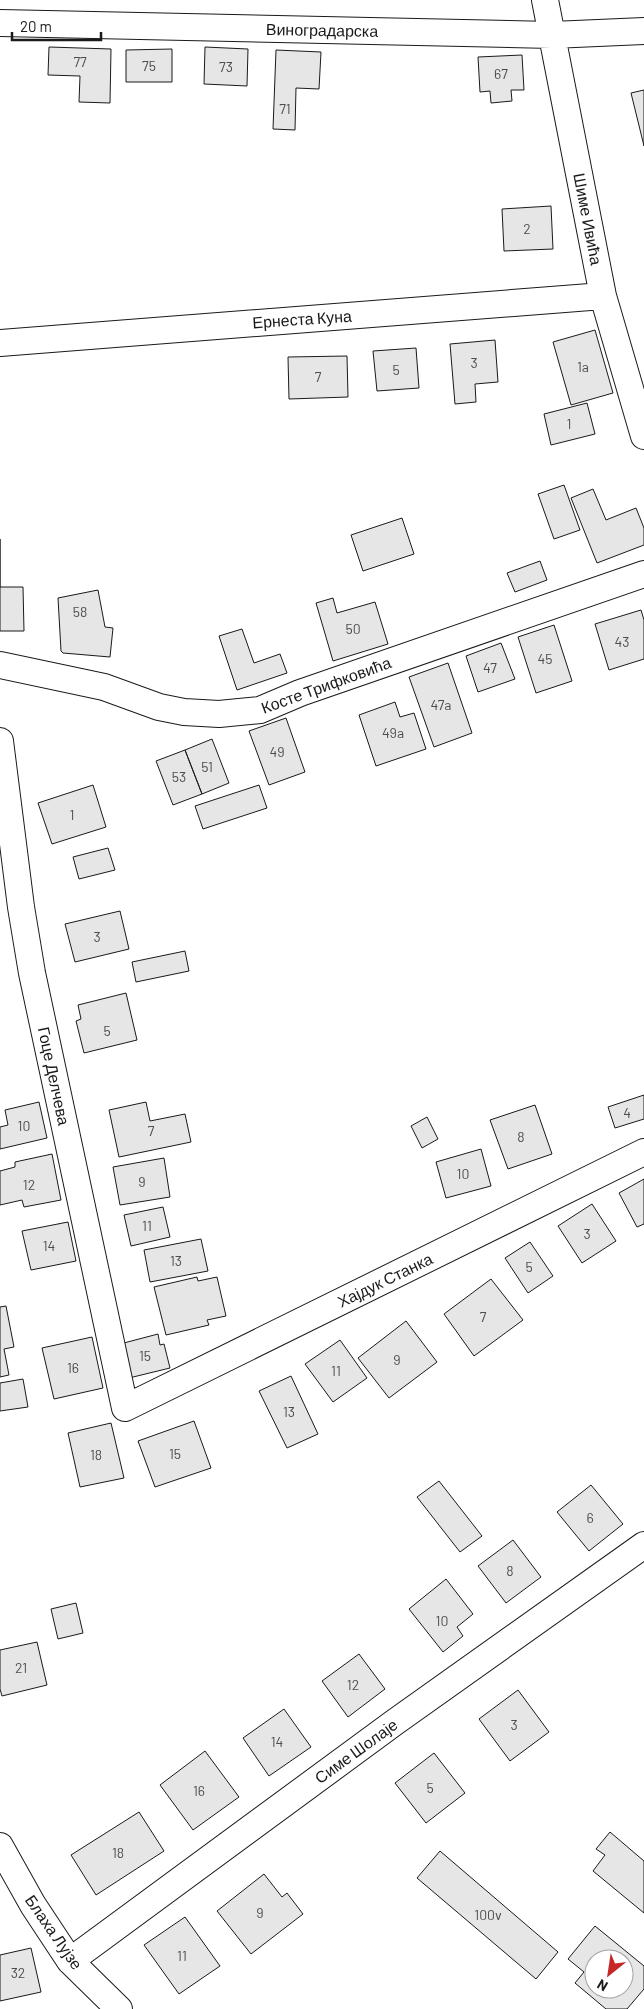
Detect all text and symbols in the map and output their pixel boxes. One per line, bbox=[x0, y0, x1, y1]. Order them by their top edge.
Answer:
scale bar bbox=[12, 10, 101, 42]
text: 20 m bbox=[20, 17, 52, 35]
street label: Виноградарска bbox=[266, 19, 378, 40]
house number: 77 bbox=[73, 53, 87, 70]
house number: 75 bbox=[142, 57, 156, 74]
house number: 73 bbox=[219, 58, 233, 75]
house number: 67 bbox=[494, 65, 508, 82]
house number: 71 bbox=[279, 100, 291, 117]
street label: Шиме Ивића bbox=[570, 171, 607, 267]
house number: 2 bbox=[523, 220, 531, 237]
street label: Ернеста Куна bbox=[252, 306, 352, 331]
house number: 3 bbox=[470, 354, 478, 371]
house number: 1a bbox=[577, 358, 589, 375]
house number: 5 bbox=[392, 361, 400, 378]
house number: 7 bbox=[315, 368, 322, 385]
house number: 1 bbox=[567, 415, 571, 432]
house number: 58 bbox=[73, 603, 87, 620]
house number: 50 bbox=[345, 620, 361, 637]
house number: 43 bbox=[615, 633, 629, 650]
house number: 45 bbox=[538, 650, 552, 667]
street label: Косте Трифковића bbox=[258, 652, 393, 717]
house number: 47 bbox=[483, 659, 497, 676]
house number: 47a bbox=[430, 696, 452, 713]
house number: 49a bbox=[382, 724, 404, 741]
house number: 49 bbox=[269, 743, 285, 760]
house number: 51 bbox=[201, 758, 213, 775]
house number: 53 bbox=[172, 768, 186, 785]
house number: 1 bbox=[70, 806, 74, 823]
house number: 3 bbox=[93, 928, 101, 945]
house number: 5 bbox=[103, 1022, 111, 1039]
street label: Гоце Делчева bbox=[35, 1025, 74, 1127]
house number: 4 bbox=[623, 1104, 631, 1121]
house number: 10 bbox=[18, 1117, 30, 1134]
house number: 7 bbox=[148, 1122, 155, 1139]
house number: 8 bbox=[517, 1128, 525, 1145]
house number: 10 bbox=[457, 1165, 469, 1182]
house number: 9 bbox=[138, 1173, 146, 1190]
house number: 12 bbox=[23, 1176, 35, 1193]
house number: 11 bbox=[142, 1217, 152, 1234]
house number: 3 bbox=[583, 1225, 591, 1242]
house number: 14 bbox=[43, 1237, 55, 1254]
street label: Хајдук Станка bbox=[334, 1248, 435, 1311]
house number: 13 bbox=[170, 1252, 182, 1269]
house number: 5 bbox=[525, 1258, 533, 1275]
house number: 7 bbox=[480, 1308, 487, 1325]
house number: 15 bbox=[139, 1347, 151, 1364]
house number: 9 bbox=[393, 1351, 401, 1368]
house number: 16 bbox=[67, 1359, 79, 1376]
house number: 11 bbox=[331, 1362, 341, 1379]
house number: 13 bbox=[283, 1403, 295, 1420]
house number: 15 bbox=[169, 1445, 181, 1462]
house number: 18 bbox=[90, 1446, 102, 1463]
house number: 6 bbox=[586, 1509, 594, 1526]
house number: 8 bbox=[506, 1562, 514, 1579]
house number: 10 bbox=[436, 1612, 448, 1629]
house number: 21 bbox=[15, 1659, 27, 1676]
house number: 12 bbox=[347, 1676, 359, 1693]
street label: Симе Шолаје bbox=[311, 1714, 401, 1787]
house number: 3 bbox=[510, 1716, 518, 1733]
house number: 14 bbox=[271, 1733, 283, 1750]
house number: 5 bbox=[426, 1779, 434, 1796]
house number: 16 bbox=[193, 1782, 205, 1799]
house number: 18 bbox=[112, 1844, 124, 1861]
street label: Блаха Лујзе bbox=[22, 1891, 87, 1973]
house number: 9 bbox=[256, 1904, 264, 1921]
house number: 100v bbox=[474, 1906, 502, 1923]
house number: 11 bbox=[177, 1947, 187, 1964]
north arrow bbox=[584, 1949, 634, 1999]
house number: 32 bbox=[11, 1964, 25, 1981]
text: N bbox=[594, 1976, 611, 1995]

